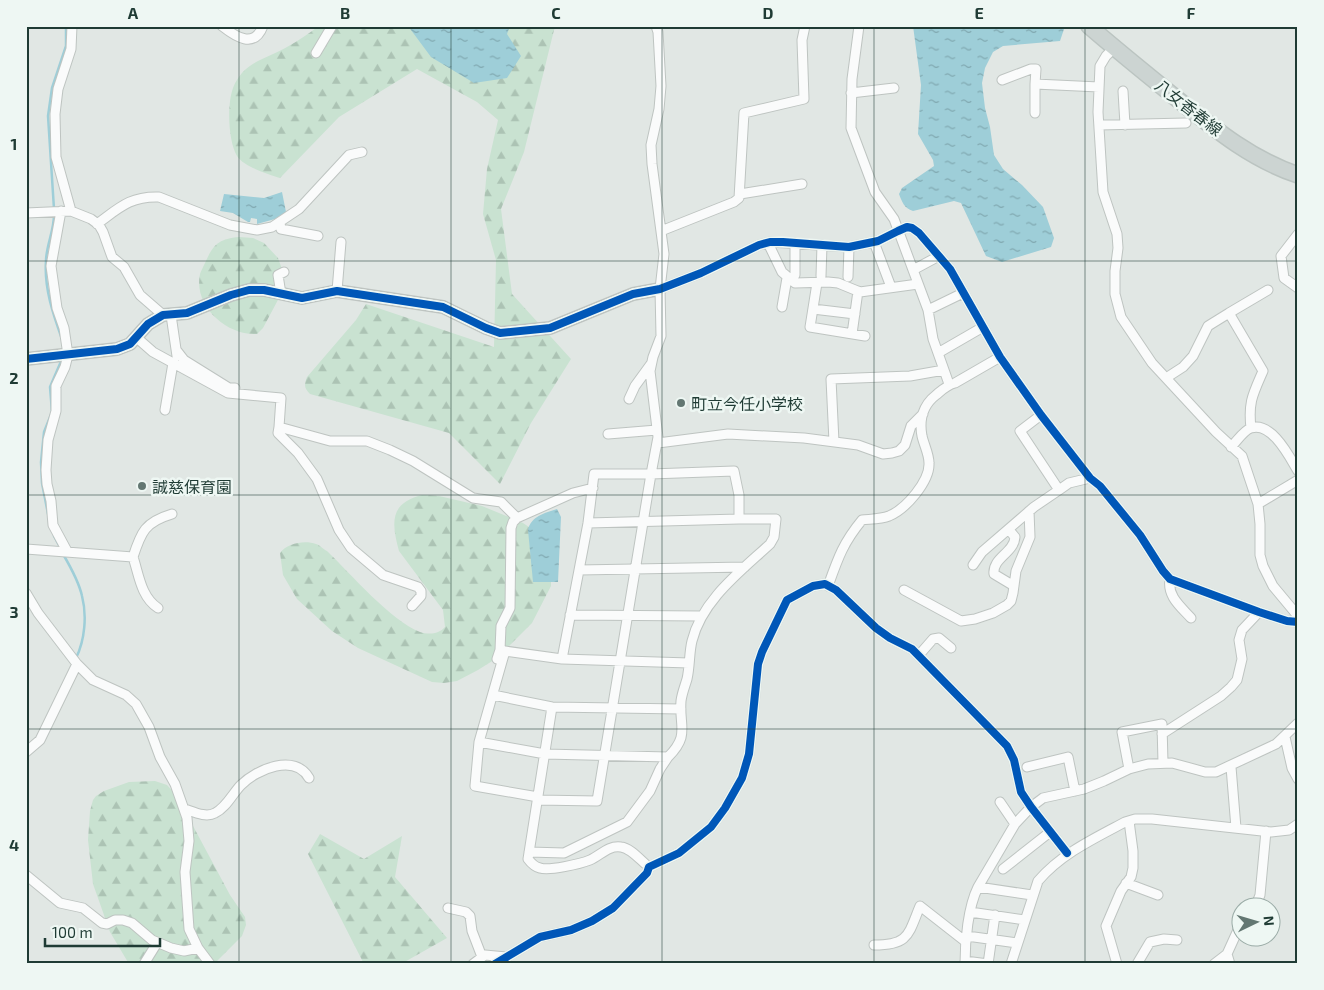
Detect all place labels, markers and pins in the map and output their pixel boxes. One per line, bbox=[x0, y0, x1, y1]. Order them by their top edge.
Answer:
place label: 町立今任小学校 bbox=[691, 394, 803, 413]
marker: 町立今任小学校 bbox=[675, 397, 687, 409]
place label: 誠慈保育園 bbox=[152, 477, 232, 496]
marker: 誠慈保育園 bbox=[136, 480, 148, 492]

